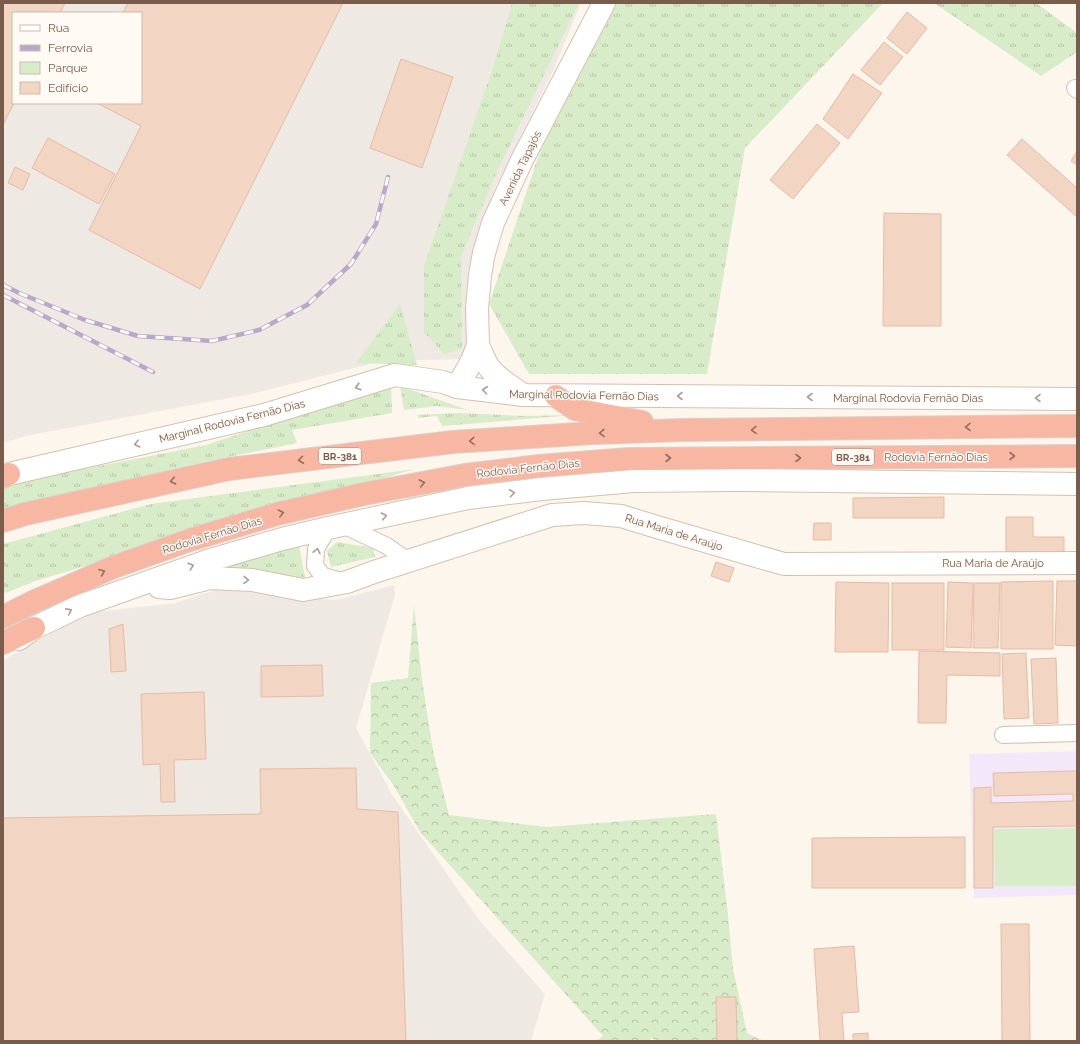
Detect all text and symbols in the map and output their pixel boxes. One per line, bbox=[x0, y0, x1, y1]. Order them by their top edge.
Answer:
legend bbox=[12, 12, 142, 104]
text: Rua bbox=[48, 21, 69, 35]
text: Ferrovia bbox=[48, 41, 92, 55]
text: Parque bbox=[48, 61, 88, 75]
text: Edifício bbox=[48, 81, 88, 95]
street label: Avenida Tapajós bbox=[497, 129, 544, 208]
one-way arrow bbox=[355, 382, 362, 391]
one-way arrow bbox=[482, 386, 488, 395]
street label: Marginal Rodovia Fernão Dias bbox=[509, 388, 659, 403]
one-way arrow bbox=[677, 392, 683, 400]
street label: Marginal Rodovia Fernão Dias bbox=[833, 392, 983, 405]
one-way arrow bbox=[807, 393, 813, 401]
one-way arrow bbox=[1035, 394, 1041, 402]
street label: Marginal Rodovia Fernão Dias bbox=[158, 397, 306, 446]
one-way arrow bbox=[965, 423, 971, 431]
one-way arrow bbox=[751, 425, 757, 434]
one-way arrow bbox=[599, 428, 605, 437]
one-way arrow bbox=[469, 437, 475, 446]
one-way arrow bbox=[134, 440, 141, 448]
road number: BR-381 bbox=[319, 448, 361, 464]
road number: BR-381 bbox=[832, 449, 874, 465]
street label: Rodovia Fernão Dias bbox=[884, 451, 988, 464]
one-way arrow bbox=[1009, 452, 1015, 460]
one-way arrow bbox=[795, 453, 801, 462]
one-way arrow bbox=[665, 454, 671, 462]
one-way arrow bbox=[298, 456, 304, 465]
street label: Rodovia Fernão Dias bbox=[476, 457, 580, 480]
one-way arrow bbox=[170, 476, 176, 484]
one-way arrow bbox=[418, 480, 425, 488]
one-way arrow bbox=[509, 489, 515, 498]
one-way arrow bbox=[278, 510, 284, 518]
street label: Rua Maria de Araújo bbox=[623, 511, 725, 554]
one-way arrow bbox=[381, 513, 388, 521]
street label: Rodovia Fernão Dias bbox=[161, 514, 264, 557]
one-way arrow bbox=[313, 548, 321, 554]
street label: Rua Maria de Araújo bbox=[942, 557, 1044, 570]
one-way arrow bbox=[187, 563, 194, 571]
one-way arrow bbox=[98, 569, 106, 577]
one-way arrow bbox=[243, 576, 249, 585]
one-way arrow bbox=[65, 608, 72, 616]

